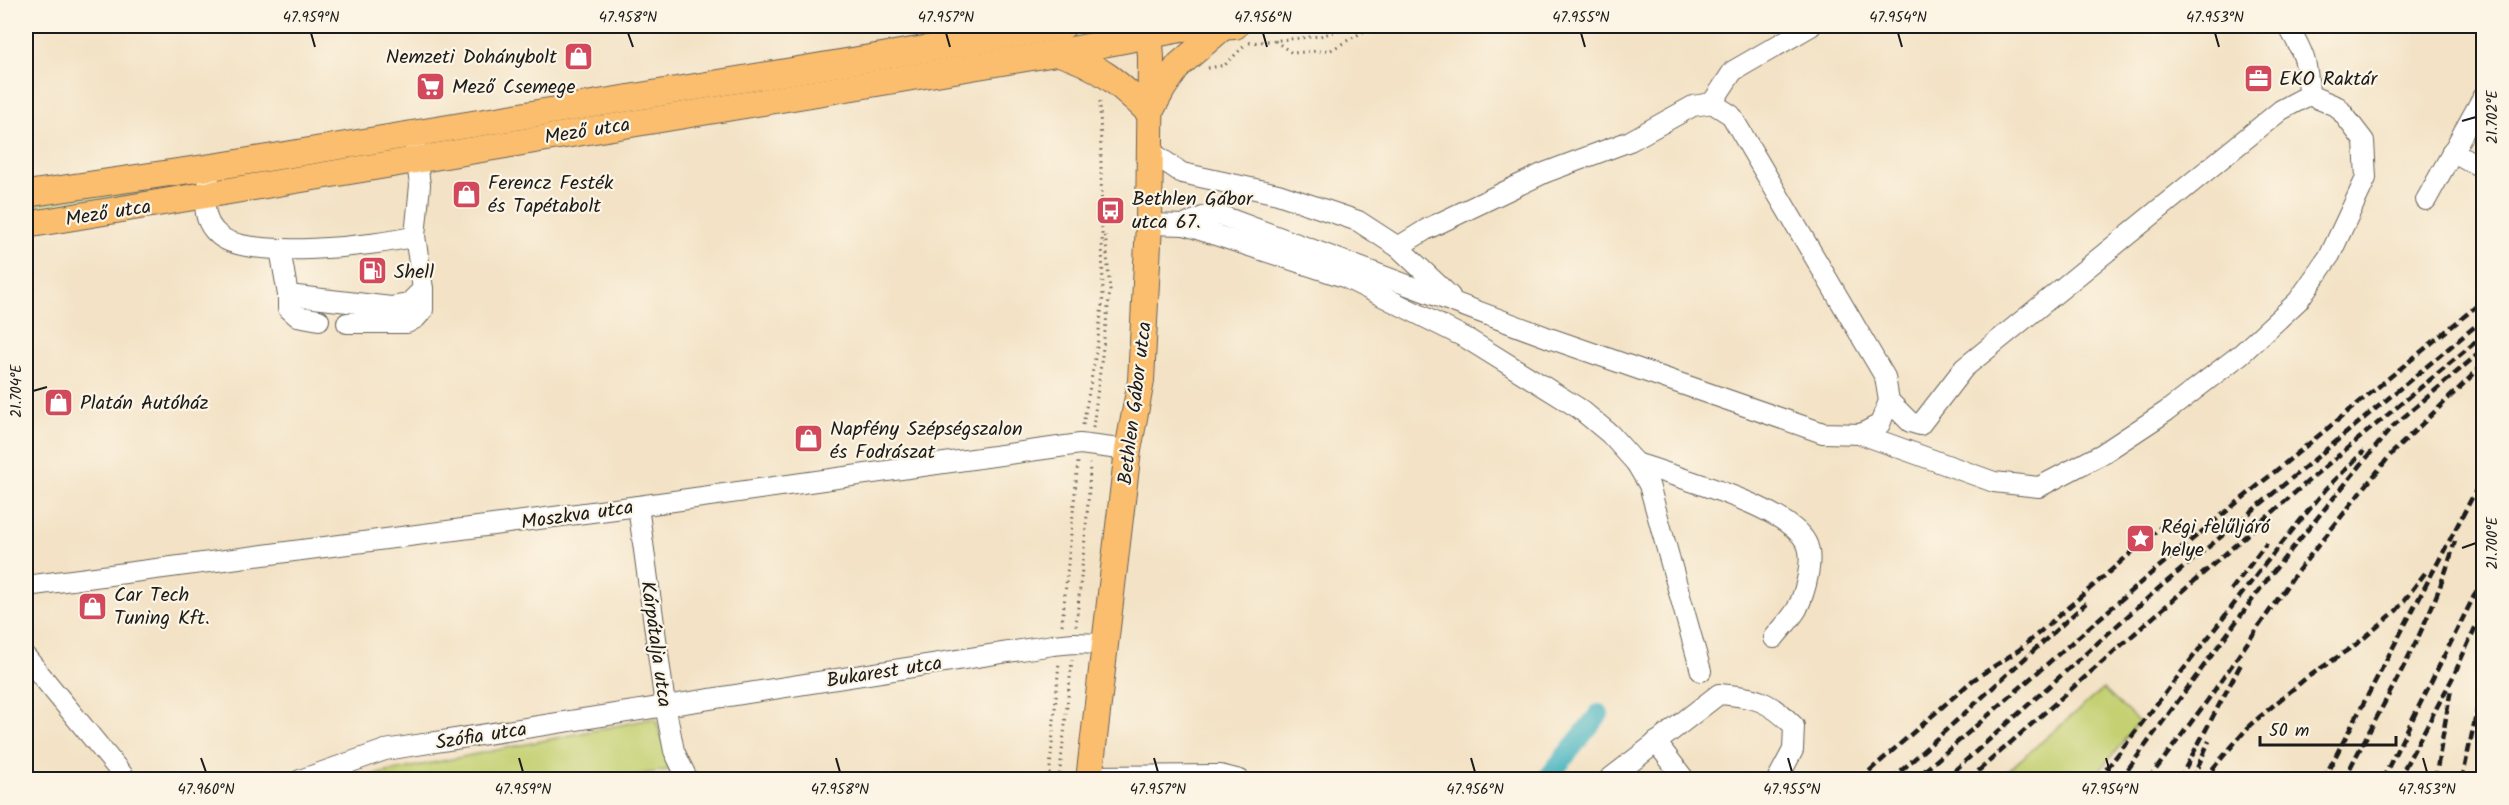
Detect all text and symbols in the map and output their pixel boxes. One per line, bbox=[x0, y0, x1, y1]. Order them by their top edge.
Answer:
text: 47.959°N bbox=[283, 6, 339, 30]
text: 47.958°N bbox=[599, 6, 657, 30]
text: 47.957°N bbox=[918, 6, 974, 30]
text: 47.956°N bbox=[1234, 6, 1292, 30]
text: 47.955°N bbox=[1552, 6, 1610, 30]
text: 47.954°N bbox=[1869, 6, 1927, 30]
text: 47.953°N bbox=[2186, 6, 2244, 30]
shop icon: Nemzeti Dohánybolt bbox=[562, 40, 594, 72]
place label: Nemzeti Dohánybolt bbox=[386, 42, 557, 74]
office icon: EKO Raktár bbox=[2242, 62, 2274, 94]
place label: EKO Raktár bbox=[2279, 64, 2378, 96]
supermarket icon: Mező Csemege bbox=[415, 70, 447, 102]
place label: Mező Csemege bbox=[452, 72, 576, 104]
text: 21.702°E bbox=[2481, 89, 2505, 144]
street label: Mező utca bbox=[542, 109, 632, 155]
place label: Ferencz Festék és Tapétabolt bbox=[488, 168, 614, 223]
shop icon: Ferencz Festék és Tapétabolt bbox=[451, 178, 483, 210]
place label: Bethlen Gábor utca 67. bbox=[1132, 184, 1254, 239]
street label: Mező utca bbox=[63, 191, 153, 237]
bus stop icon: Bethlen Gábor utca 67. bbox=[1095, 194, 1127, 226]
fuel station icon: Shell bbox=[357, 255, 389, 287]
place label: Shell bbox=[394, 257, 434, 289]
street label: Bethlen Gábor utca bbox=[1110, 320, 1162, 487]
text: 21.704°E bbox=[5, 363, 29, 418]
shop icon: Platán Autóház bbox=[43, 386, 75, 418]
place label: Platán Autóház bbox=[80, 388, 209, 420]
place label: Napfény Szépségszalon és Fodrászat bbox=[830, 414, 1023, 469]
shop icon: Napfény Szépségszalon és Fodrászat bbox=[793, 423, 825, 455]
street label: Moszkva utca bbox=[519, 492, 635, 540]
place label: Régi felűljáró helye bbox=[2161, 512, 2271, 567]
text: 21.700°E bbox=[2481, 515, 2505, 569]
place icon: Régi felűljáró helye bbox=[2124, 522, 2156, 554]
street label: Kárpátalja utca bbox=[630, 579, 680, 709]
place label: Car Tech Tuning Kft. bbox=[114, 580, 210, 635]
shop icon: Car Tech Tuning Kft. bbox=[77, 590, 109, 622]
street label: Bukarest utca bbox=[824, 648, 944, 698]
scale bar bbox=[2260, 709, 2396, 747]
street label: Szófia utca bbox=[433, 714, 529, 760]
text: 50 m bbox=[2269, 717, 2309, 746]
text: 47.960°N bbox=[177, 778, 235, 802]
text: 47.959°N bbox=[495, 778, 551, 802]
text: 47.958°N bbox=[811, 778, 869, 802]
text: 47.957°N bbox=[1130, 778, 1186, 802]
text: 47.956°N bbox=[1446, 778, 1504, 802]
text: 47.955°N bbox=[1763, 778, 1821, 802]
text: 47.954°N bbox=[2081, 778, 2139, 802]
text: 47.953°N bbox=[2398, 778, 2456, 802]

